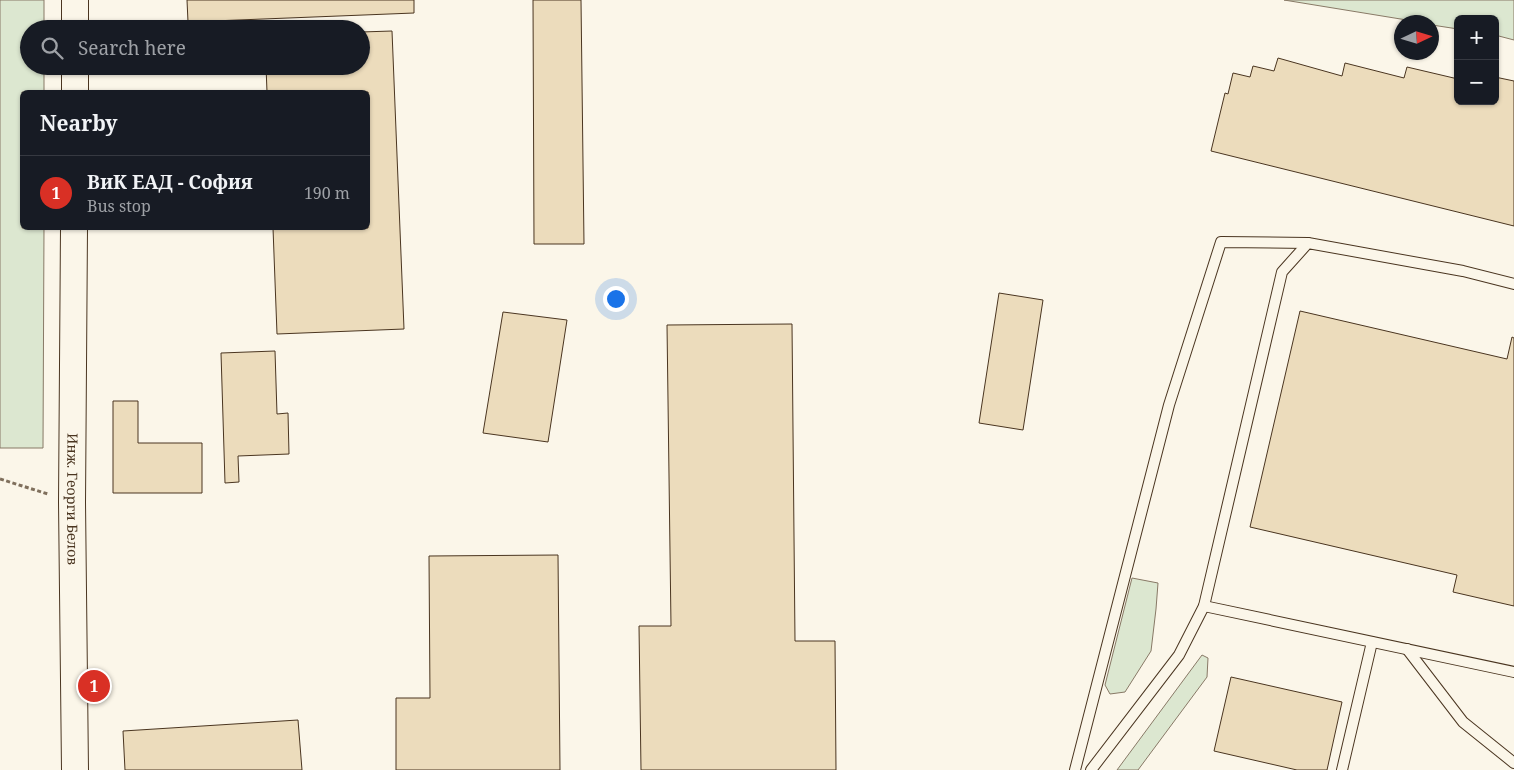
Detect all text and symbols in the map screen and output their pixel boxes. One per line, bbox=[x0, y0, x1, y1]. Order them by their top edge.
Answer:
north arrow bbox=[1394, 15, 1439, 60]
map controls bbox=[1454, 15, 1499, 105]
button: + bbox=[1454, 15, 1499, 60]
search box bbox=[20, 20, 370, 75]
icon: search bbox=[38, 34, 66, 62]
text: Search here bbox=[78, 35, 186, 61]
button: − bbox=[1454, 60, 1499, 105]
text: Nearby bbox=[40, 109, 118, 137]
text: ВиК ЕАД - София bbox=[87, 169, 252, 195]
text: 1 bbox=[51, 182, 61, 204]
text: 190 m bbox=[304, 182, 350, 204]
text: Bus stop bbox=[87, 195, 151, 217]
your location bbox=[603, 286, 629, 312]
street label: Инж. Георги Белов bbox=[63, 433, 83, 565]
pin: 1 bbox=[78, 667, 110, 705]

